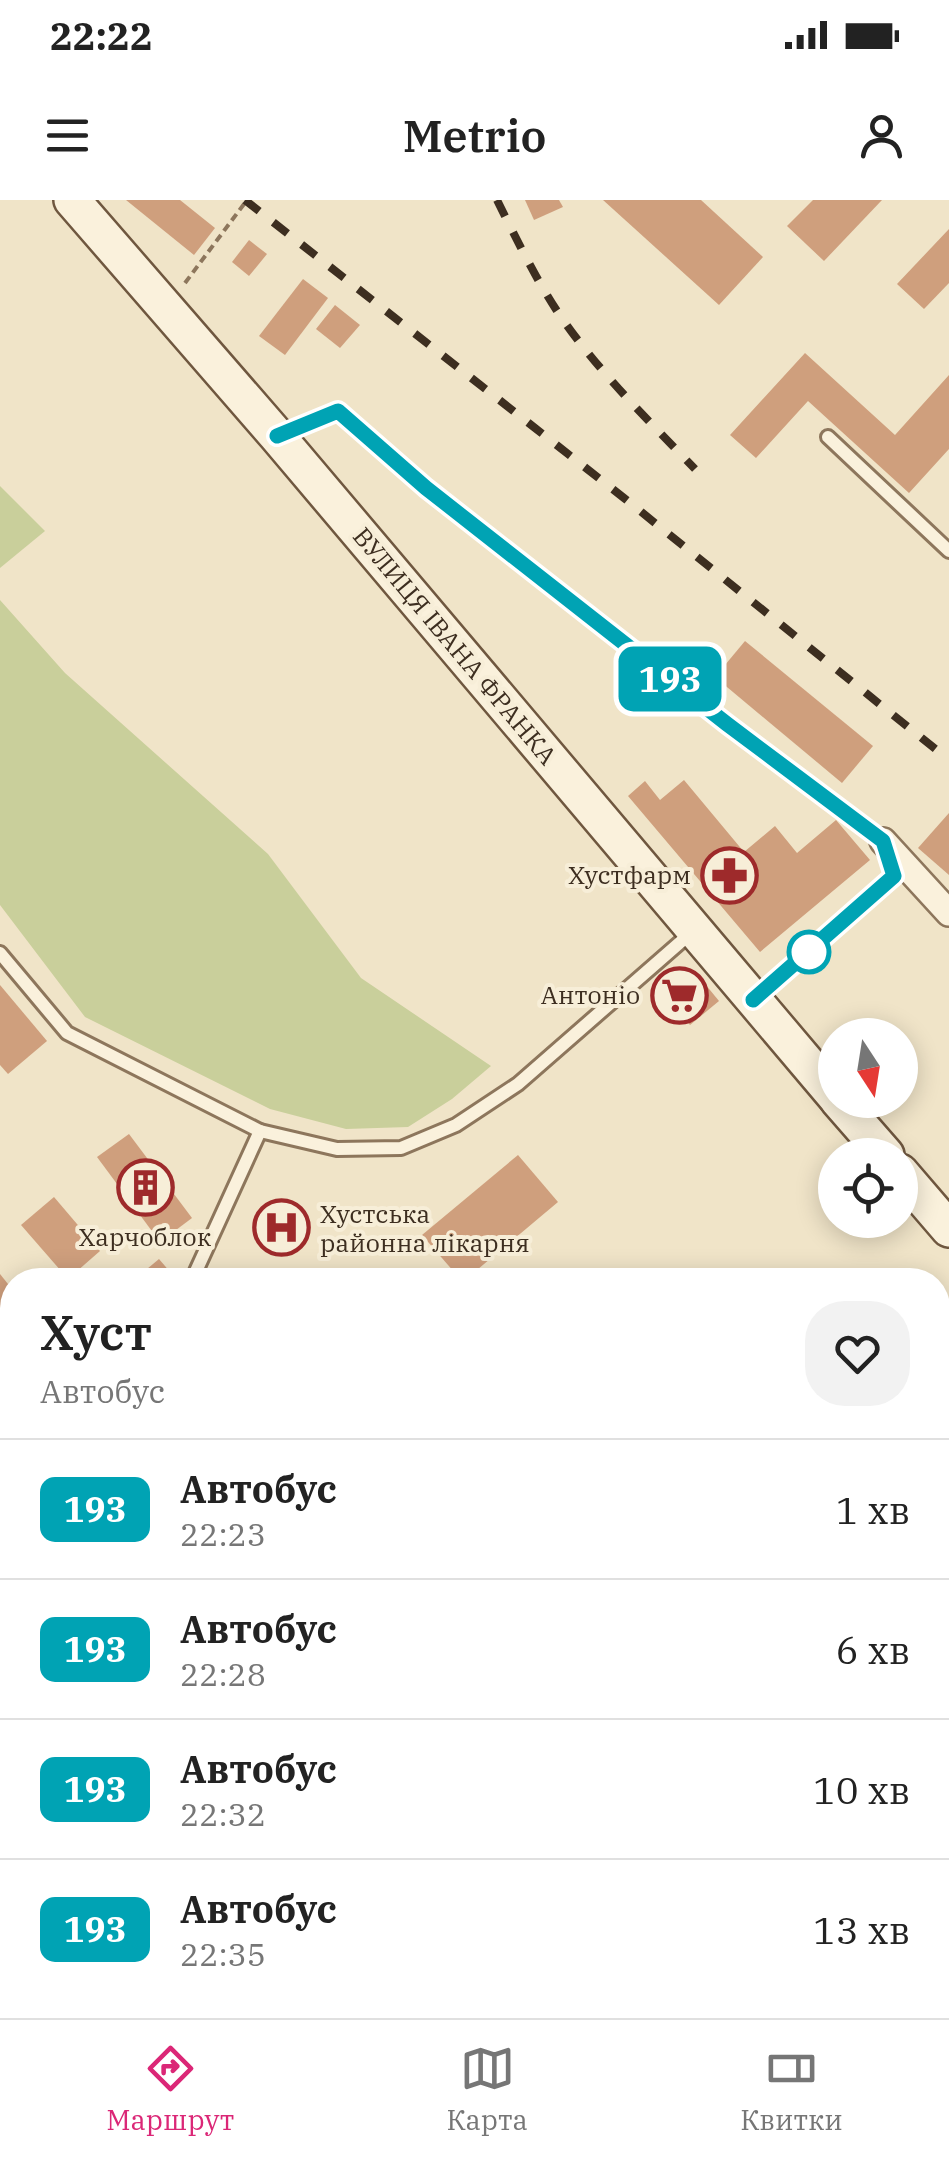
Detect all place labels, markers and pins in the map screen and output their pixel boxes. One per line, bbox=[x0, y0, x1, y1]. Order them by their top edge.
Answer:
pharmacy icon: Хустфарм bbox=[700, 845, 760, 905]
place label: Хустфарм bbox=[568, 858, 691, 891]
unlabelled marker bbox=[788, 931, 830, 973]
supermarket icon: Антоніо bbox=[649, 965, 709, 1025]
place label: Антоніо bbox=[541, 978, 640, 1011]
building icon: Харчоблок bbox=[115, 1158, 175, 1218]
place label: Хустська районна лікарня bbox=[320, 1197, 530, 1259]
hospital icon: Хустська районна лікарня bbox=[251, 1198, 311, 1258]
place label: Харчоблок bbox=[79, 1220, 212, 1253]

